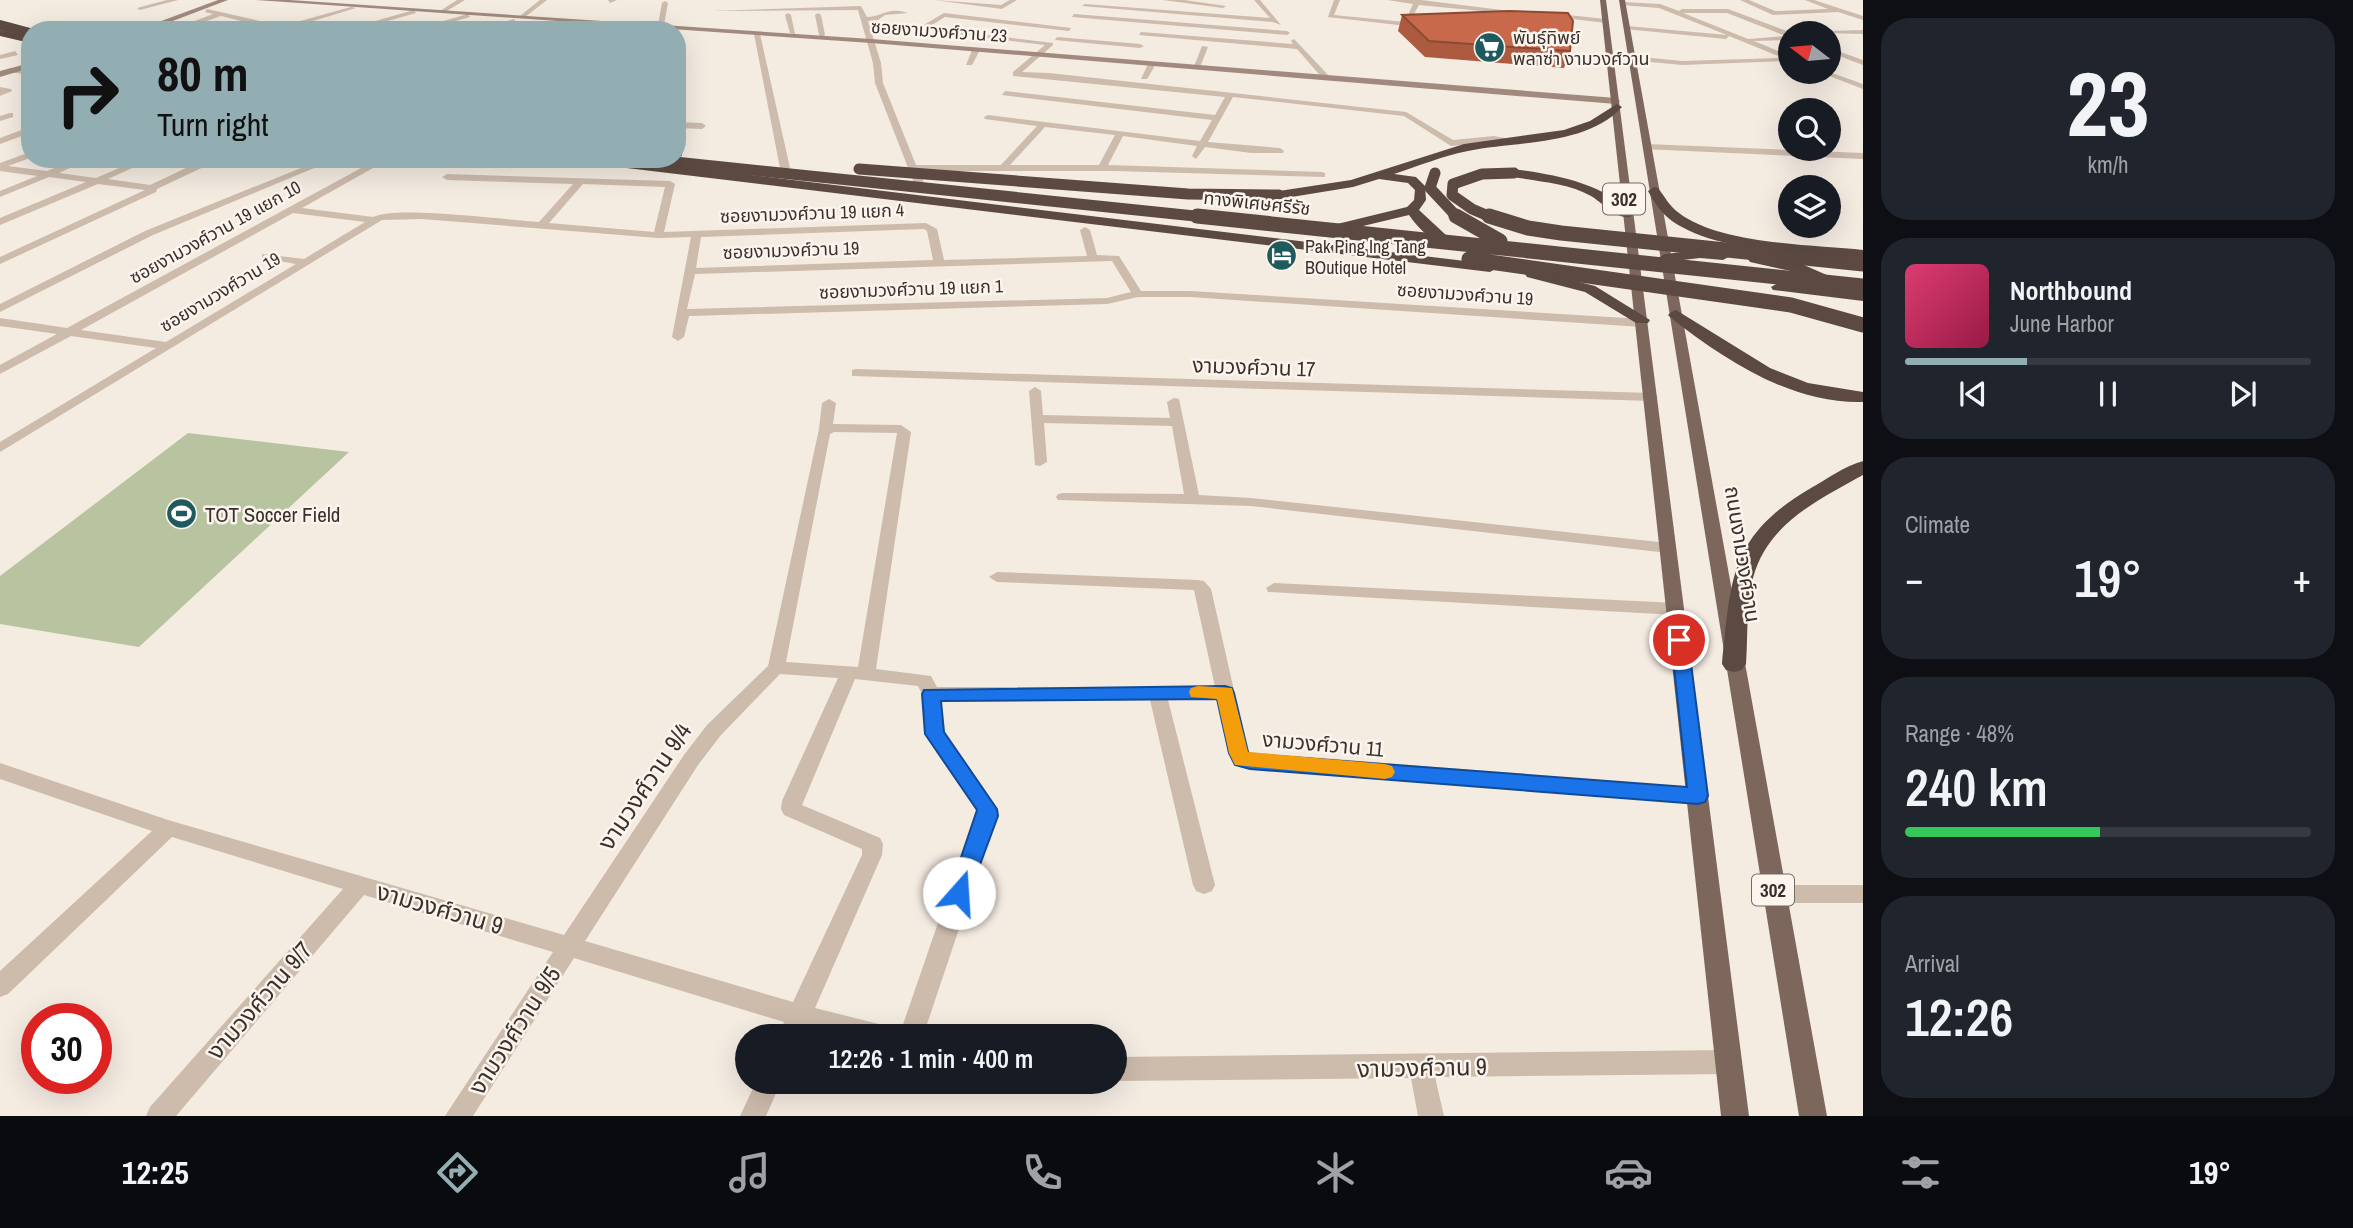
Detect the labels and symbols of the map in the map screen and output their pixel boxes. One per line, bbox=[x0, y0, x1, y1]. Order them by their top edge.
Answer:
street label: ซอยงามวงศ์วาน 23 bbox=[870, 14, 1008, 48]
north arrow bbox=[1778, 21, 1841, 84]
place label: พันธุ์ทิพย์ พลาซ่า งามวงศ์วาน bbox=[1513, 25, 1650, 71]
supermarket icon: พันธุ์ทิพย์ พลาซ่า งามวงศ์วาน bbox=[1473, 30, 1507, 64]
street label: ซอยงามวงศ์วาน 19 แยก 10 bbox=[125, 174, 305, 290]
road number: 302 bbox=[1603, 183, 1645, 214]
street label: ทางพิเศษศรีรัช bbox=[1202, 185, 1312, 221]
street label: ซอยงามวงศ์วาน 19 แยก 4 bbox=[720, 197, 904, 229]
place label: Pak Ping Ing Tang BOutique Hotel bbox=[1305, 234, 1426, 280]
street label: ซอยงามวงศ์วาน 19 bbox=[722, 235, 860, 265]
hotel icon: Pak Ping Ing Tang BOutique Hotel bbox=[1265, 239, 1299, 273]
street label: ซอยงามวงศ์วาน 19 bbox=[155, 246, 285, 338]
street label: ซอยงามวงศ์วาน 19 แยก 1 bbox=[819, 273, 1004, 305]
street label: ซอยงามวงศ์วาน 19 bbox=[1396, 277, 1534, 311]
street label: งามวงศ์วาน 17 bbox=[1192, 350, 1316, 384]
street label: ถนนงามวงศ์วาน bbox=[1718, 484, 1768, 624]
sports icon: TOT Soccer Field bbox=[165, 497, 199, 531]
place label: TOT Soccer Field bbox=[205, 500, 340, 529]
pin bbox=[1649, 610, 1709, 670]
street label: งามวงศ์วาน 9/4 bbox=[590, 716, 698, 856]
street label: งามวงศ์วาน 11 bbox=[1261, 724, 1385, 764]
position arrow bbox=[922, 856, 996, 930]
road number: 302 bbox=[1752, 874, 1794, 906]
street label: งามวงศ์วาน 9 bbox=[373, 875, 507, 941]
street label: งามวงศ์วาน 9/7 bbox=[199, 934, 319, 1066]
street label: งามวงศ์วาน 9/5 bbox=[461, 960, 567, 1100]
speed limit sign: 30 bbox=[21, 1003, 112, 1094]
street label: งามวงศ์วาน 9 bbox=[1357, 1050, 1487, 1084]

